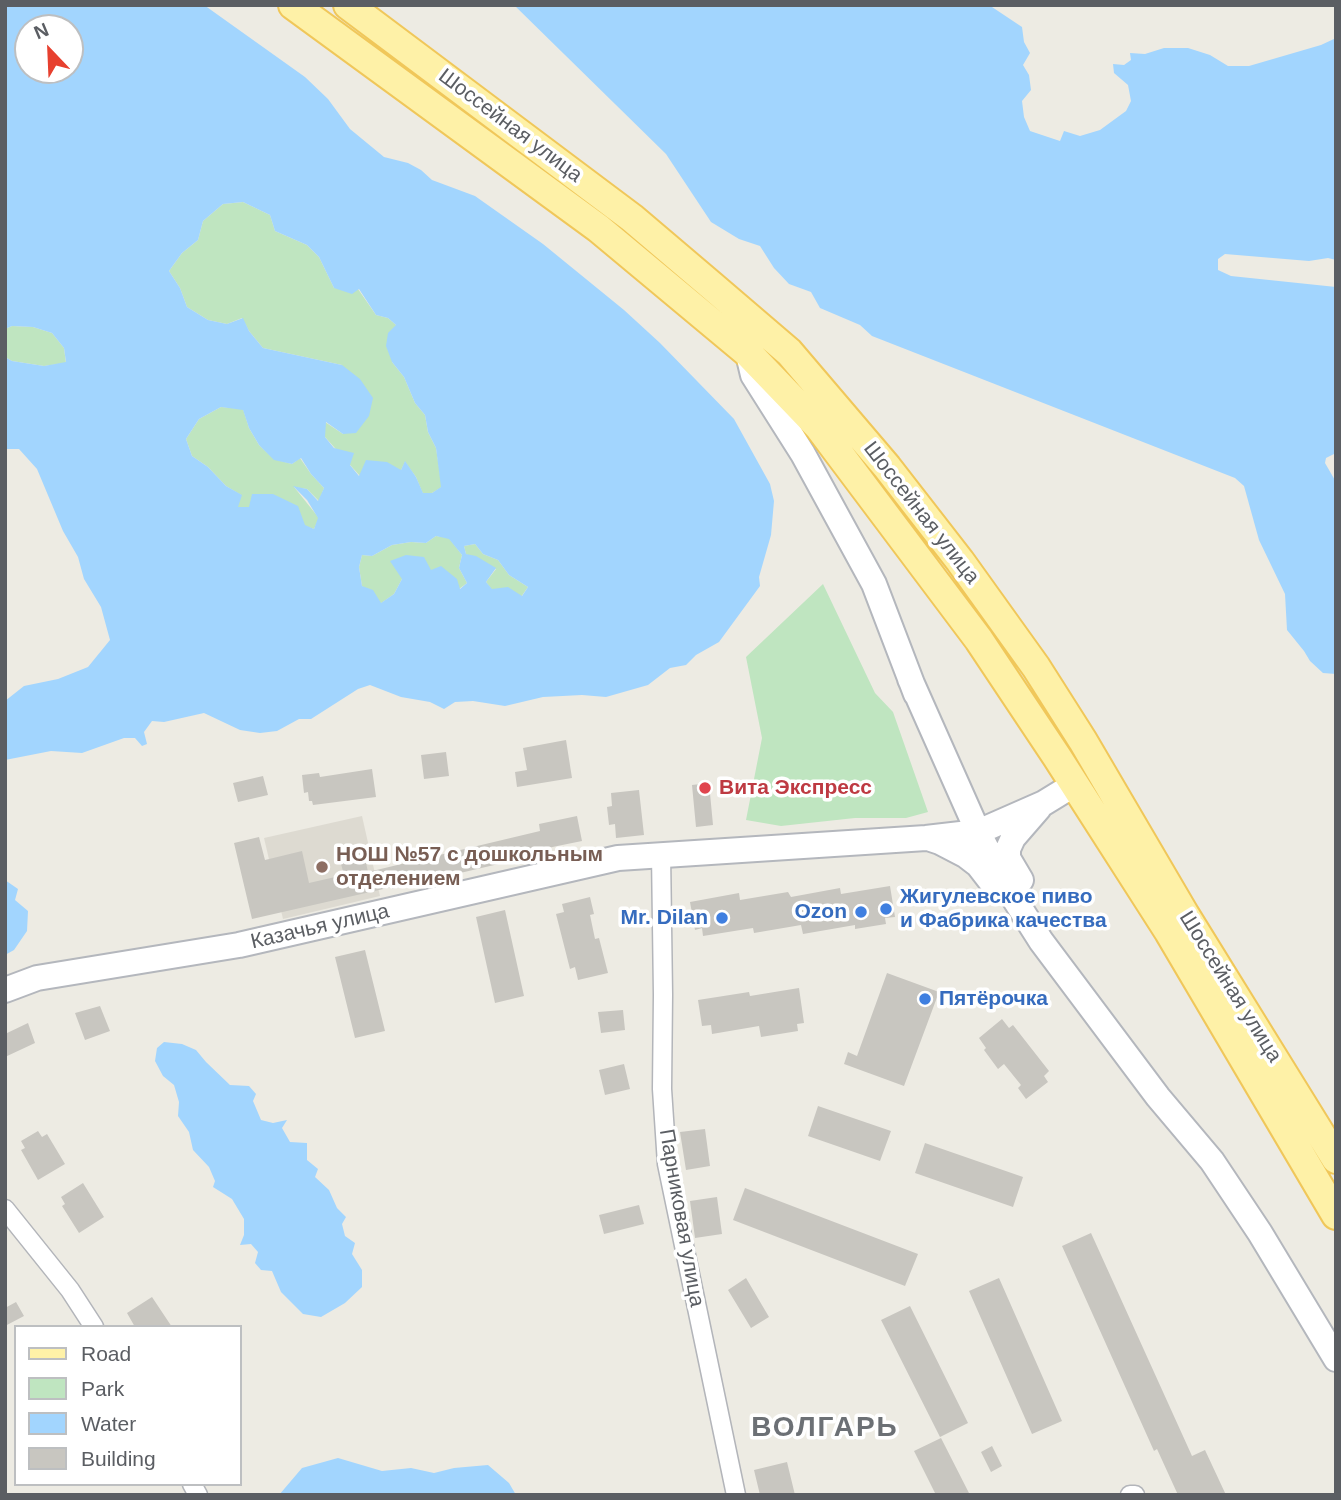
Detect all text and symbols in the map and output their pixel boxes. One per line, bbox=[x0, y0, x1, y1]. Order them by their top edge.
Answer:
north arrow bbox=[14, 14, 84, 84]
text: N bbox=[31, 19, 52, 43]
street label: Шоссейная улица bbox=[433, 64, 587, 188]
street label: Шоссейная улица bbox=[858, 437, 984, 589]
place label: Вита Экспресс bbox=[719, 775, 872, 801]
marker: Вита Экспресс bbox=[697, 780, 713, 796]
place label: НОШ №57 с дошкольным отделением bbox=[336, 842, 603, 892]
marker: НОШ №57 с дошкольным отделением bbox=[314, 859, 330, 875]
place label: Жигулевское пиво и Фабрика качества bbox=[900, 884, 1107, 934]
street label: Казачья улица bbox=[248, 899, 392, 955]
place label: Ozon bbox=[795, 899, 847, 925]
marker: Жигулевское пиво и Фабрика качества bbox=[878, 901, 894, 917]
marker: Ozon bbox=[853, 904, 869, 920]
place label: Mr. Dilan bbox=[620, 905, 708, 931]
street label: Шоссейная улица bbox=[1173, 907, 1287, 1067]
marker: Mr. Dilan bbox=[714, 910, 730, 926]
place label: Пятёрочка bbox=[939, 986, 1048, 1012]
marker: Пятёрочка bbox=[917, 991, 933, 1007]
street label: Парниковая улица bbox=[653, 1127, 709, 1309]
legend bbox=[14, 1325, 242, 1486]
text: Road bbox=[81, 1342, 131, 1365]
text: Park bbox=[81, 1377, 124, 1400]
district label: ВОЛГАРЬ bbox=[752, 1411, 898, 1445]
text: Water bbox=[81, 1412, 136, 1435]
text: Building bbox=[81, 1447, 156, 1470]

